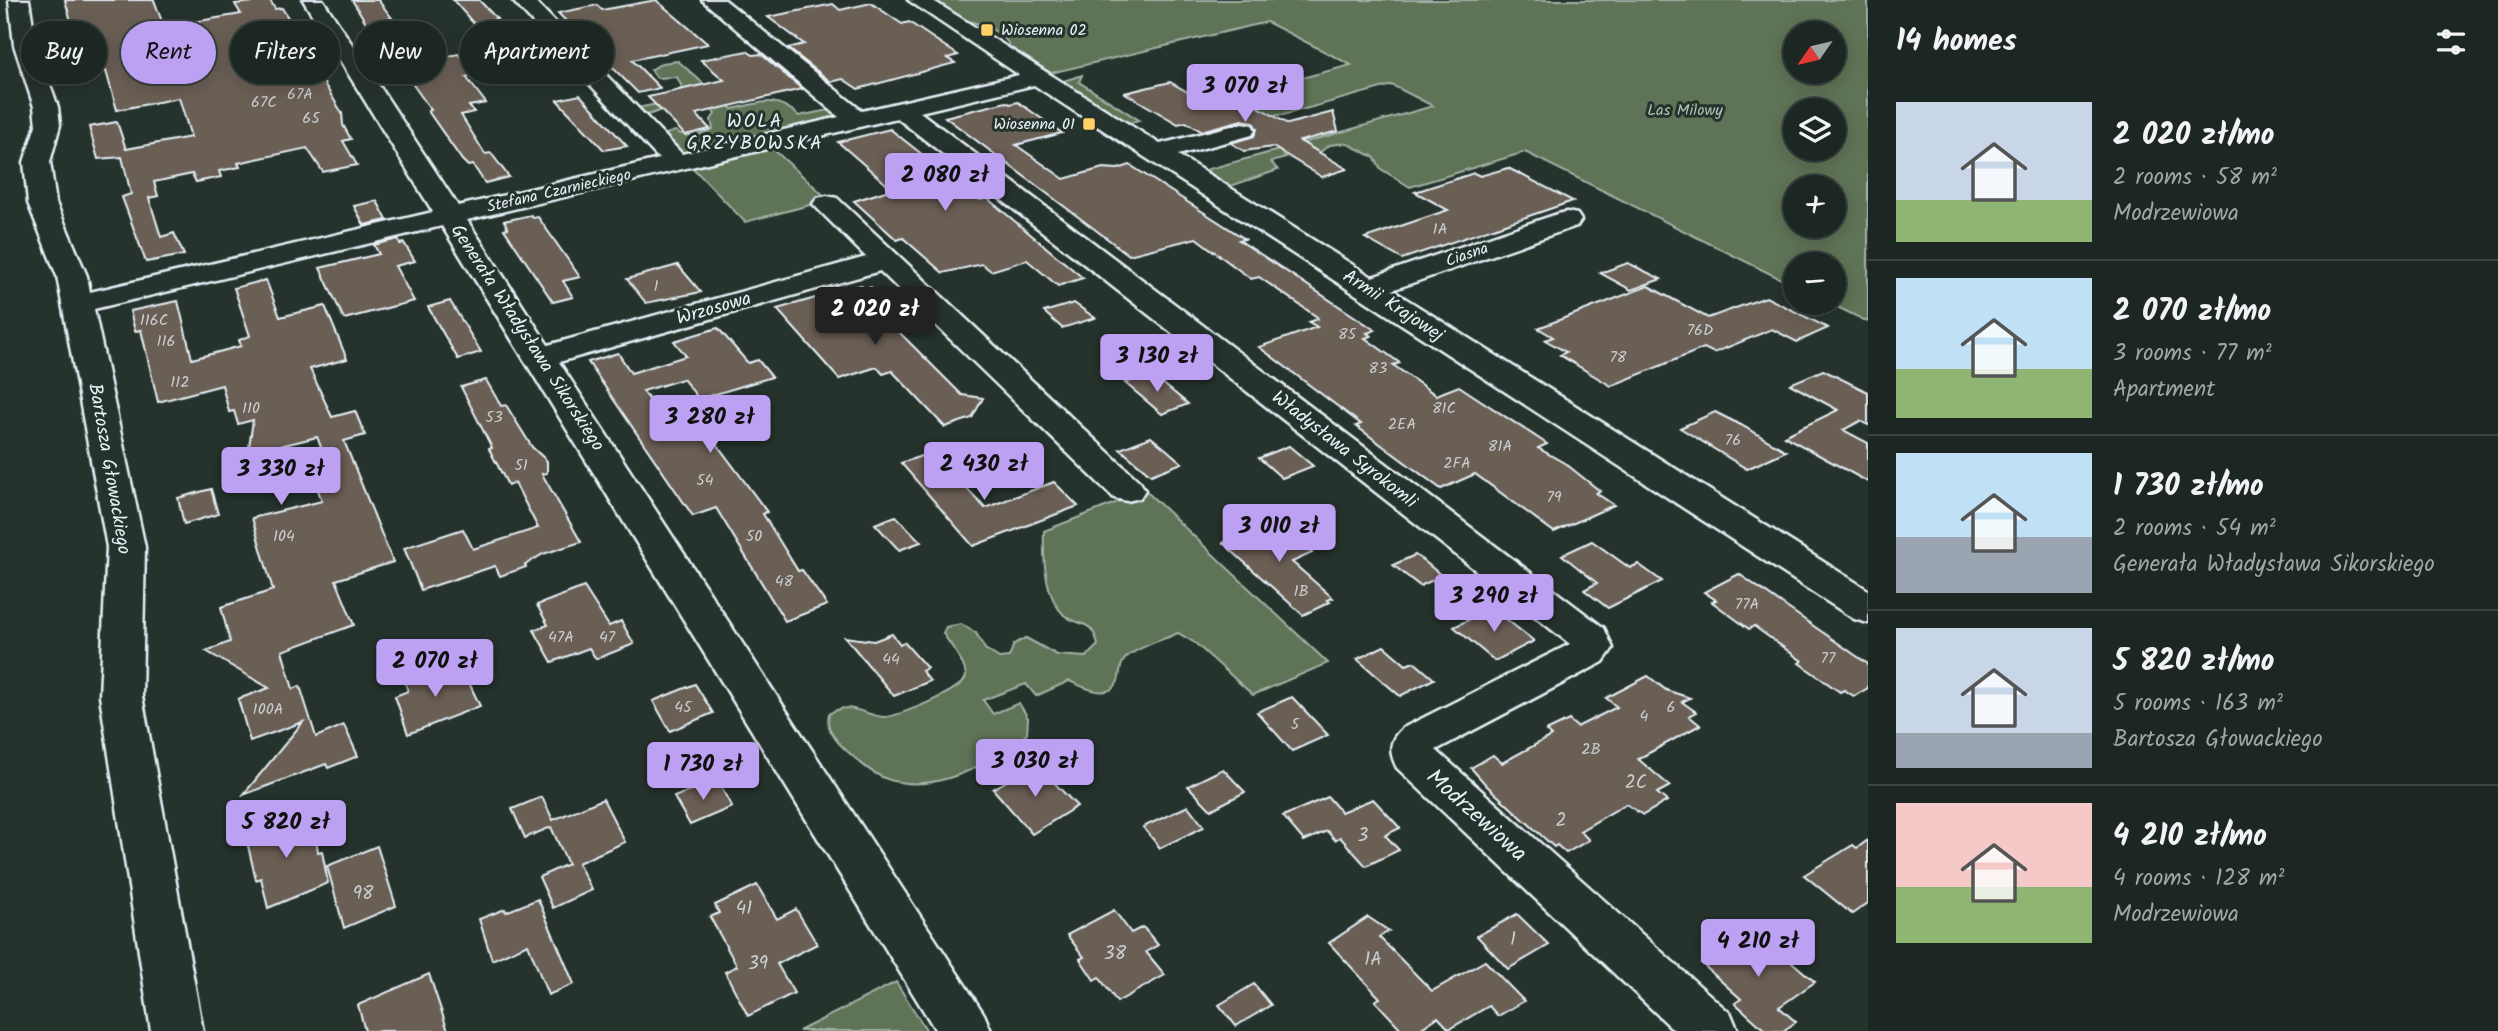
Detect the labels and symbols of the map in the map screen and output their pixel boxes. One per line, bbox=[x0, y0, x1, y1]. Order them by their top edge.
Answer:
place label: Wiosenna 02 bbox=[1001, 18, 1087, 43]
north arrow bbox=[1783, 21, 1846, 84]
marker: Wiosenna 02 bbox=[979, 22, 995, 38]
pin: 3 070 zł bbox=[1173, 64, 1317, 124]
house number: 67A bbox=[287, 82, 313, 107]
house number: 67C bbox=[251, 90, 277, 115]
park label: Las Milowy bbox=[1647, 98, 1723, 123]
house number: 65 bbox=[302, 106, 321, 131]
district label: WOLA GRZYBOWSKA bbox=[687, 107, 823, 159]
place label: Wiosenna 01 bbox=[993, 112, 1075, 137]
marker: Wiosenna 01 bbox=[1081, 116, 1097, 132]
pin: 2 080 zł bbox=[873, 154, 1017, 213]
street label: Stefana Czarnieckiego bbox=[484, 162, 634, 220]
house number: 1A bbox=[1433, 217, 1448, 242]
street label: Generała Władysława Sikorskiego bbox=[442, 218, 612, 458]
street label: Ciasna bbox=[1442, 236, 1492, 274]
street label: Armii Krajowej bbox=[1336, 262, 1451, 351]
house number: 1 bbox=[653, 274, 659, 299]
street label: Wrzosowa bbox=[673, 284, 755, 334]
pin: 2 020 zł bbox=[803, 288, 947, 347]
house number: 116C bbox=[140, 308, 168, 333]
house number: 76D bbox=[1687, 318, 1713, 343]
house number: 85 bbox=[1338, 322, 1358, 347]
house number: 116 bbox=[157, 329, 175, 354]
pin: 3 130 zł bbox=[1085, 334, 1229, 394]
house number: 78 bbox=[1609, 345, 1627, 370]
house number: 83 bbox=[1369, 356, 1387, 381]
house number: 112 bbox=[170, 370, 190, 395]
street label: Bartosza Głowackiego bbox=[79, 381, 139, 557]
street label: Władysława Syrokomli bbox=[1265, 383, 1425, 518]
house number: 110 bbox=[242, 396, 260, 421]
pin: 3 280 zł bbox=[638, 396, 782, 455]
house number: 81C bbox=[1432, 396, 1456, 421]
house number: 53 bbox=[485, 405, 503, 430]
house number: 2EA bbox=[1388, 412, 1416, 437]
house number: 76 bbox=[1725, 428, 1741, 453]
house number: 81A bbox=[1488, 434, 1512, 459]
pin: 2 430 zł bbox=[912, 442, 1056, 502]
pin: 3 330 zł bbox=[209, 448, 353, 507]
house number: 2FA bbox=[1443, 451, 1471, 476]
house number: 51 bbox=[514, 453, 528, 478]
house number: 54 bbox=[696, 468, 714, 493]
house number: 79 bbox=[1546, 485, 1562, 510]
pin: 3 010 zł bbox=[1207, 504, 1351, 564]
house number: 104 bbox=[273, 524, 295, 549]
house number: 50 bbox=[746, 524, 762, 549]
house number: 48 bbox=[775, 569, 794, 594]
pin: 3 290 zł bbox=[1422, 574, 1566, 634]
house number: 1B bbox=[1293, 579, 1309, 604]
house number: 77A bbox=[1735, 592, 1760, 617]
house number: 47A bbox=[548, 625, 574, 650]
house number: 47 bbox=[599, 625, 616, 650]
pin: 2 070 zł bbox=[363, 640, 507, 699]
house number: 77 bbox=[1821, 646, 1836, 671]
house number: 44 bbox=[882, 647, 900, 672]
house number: 45 bbox=[674, 695, 693, 720]
house number: 6 bbox=[1667, 695, 1675, 720]
house number: 100A bbox=[253, 697, 284, 722]
house number: 4 bbox=[1640, 704, 1649, 729]
house number: 5 bbox=[1291, 712, 1301, 737]
house number: 2B bbox=[1581, 737, 1601, 762]
pin: 3 030 zł bbox=[963, 740, 1107, 799]
pin: 1 730 zł bbox=[631, 742, 775, 802]
street label: Modrzewiowa bbox=[1417, 761, 1535, 871]
house number: 2C bbox=[1625, 768, 1647, 798]
pin: 5 820 zł bbox=[214, 800, 358, 860]
house number: 2 bbox=[1555, 806, 1567, 836]
house number: 3 bbox=[1358, 821, 1369, 851]
house number: 98 bbox=[353, 879, 374, 909]
house number: 41 bbox=[736, 894, 752, 924]
pin: 4 210 zł bbox=[1686, 920, 1830, 979]
house number: 1 bbox=[1510, 925, 1516, 955]
house number: 38 bbox=[1104, 939, 1127, 969]
house number: 1A bbox=[1364, 945, 1382, 975]
house number: 39 bbox=[748, 949, 768, 979]

